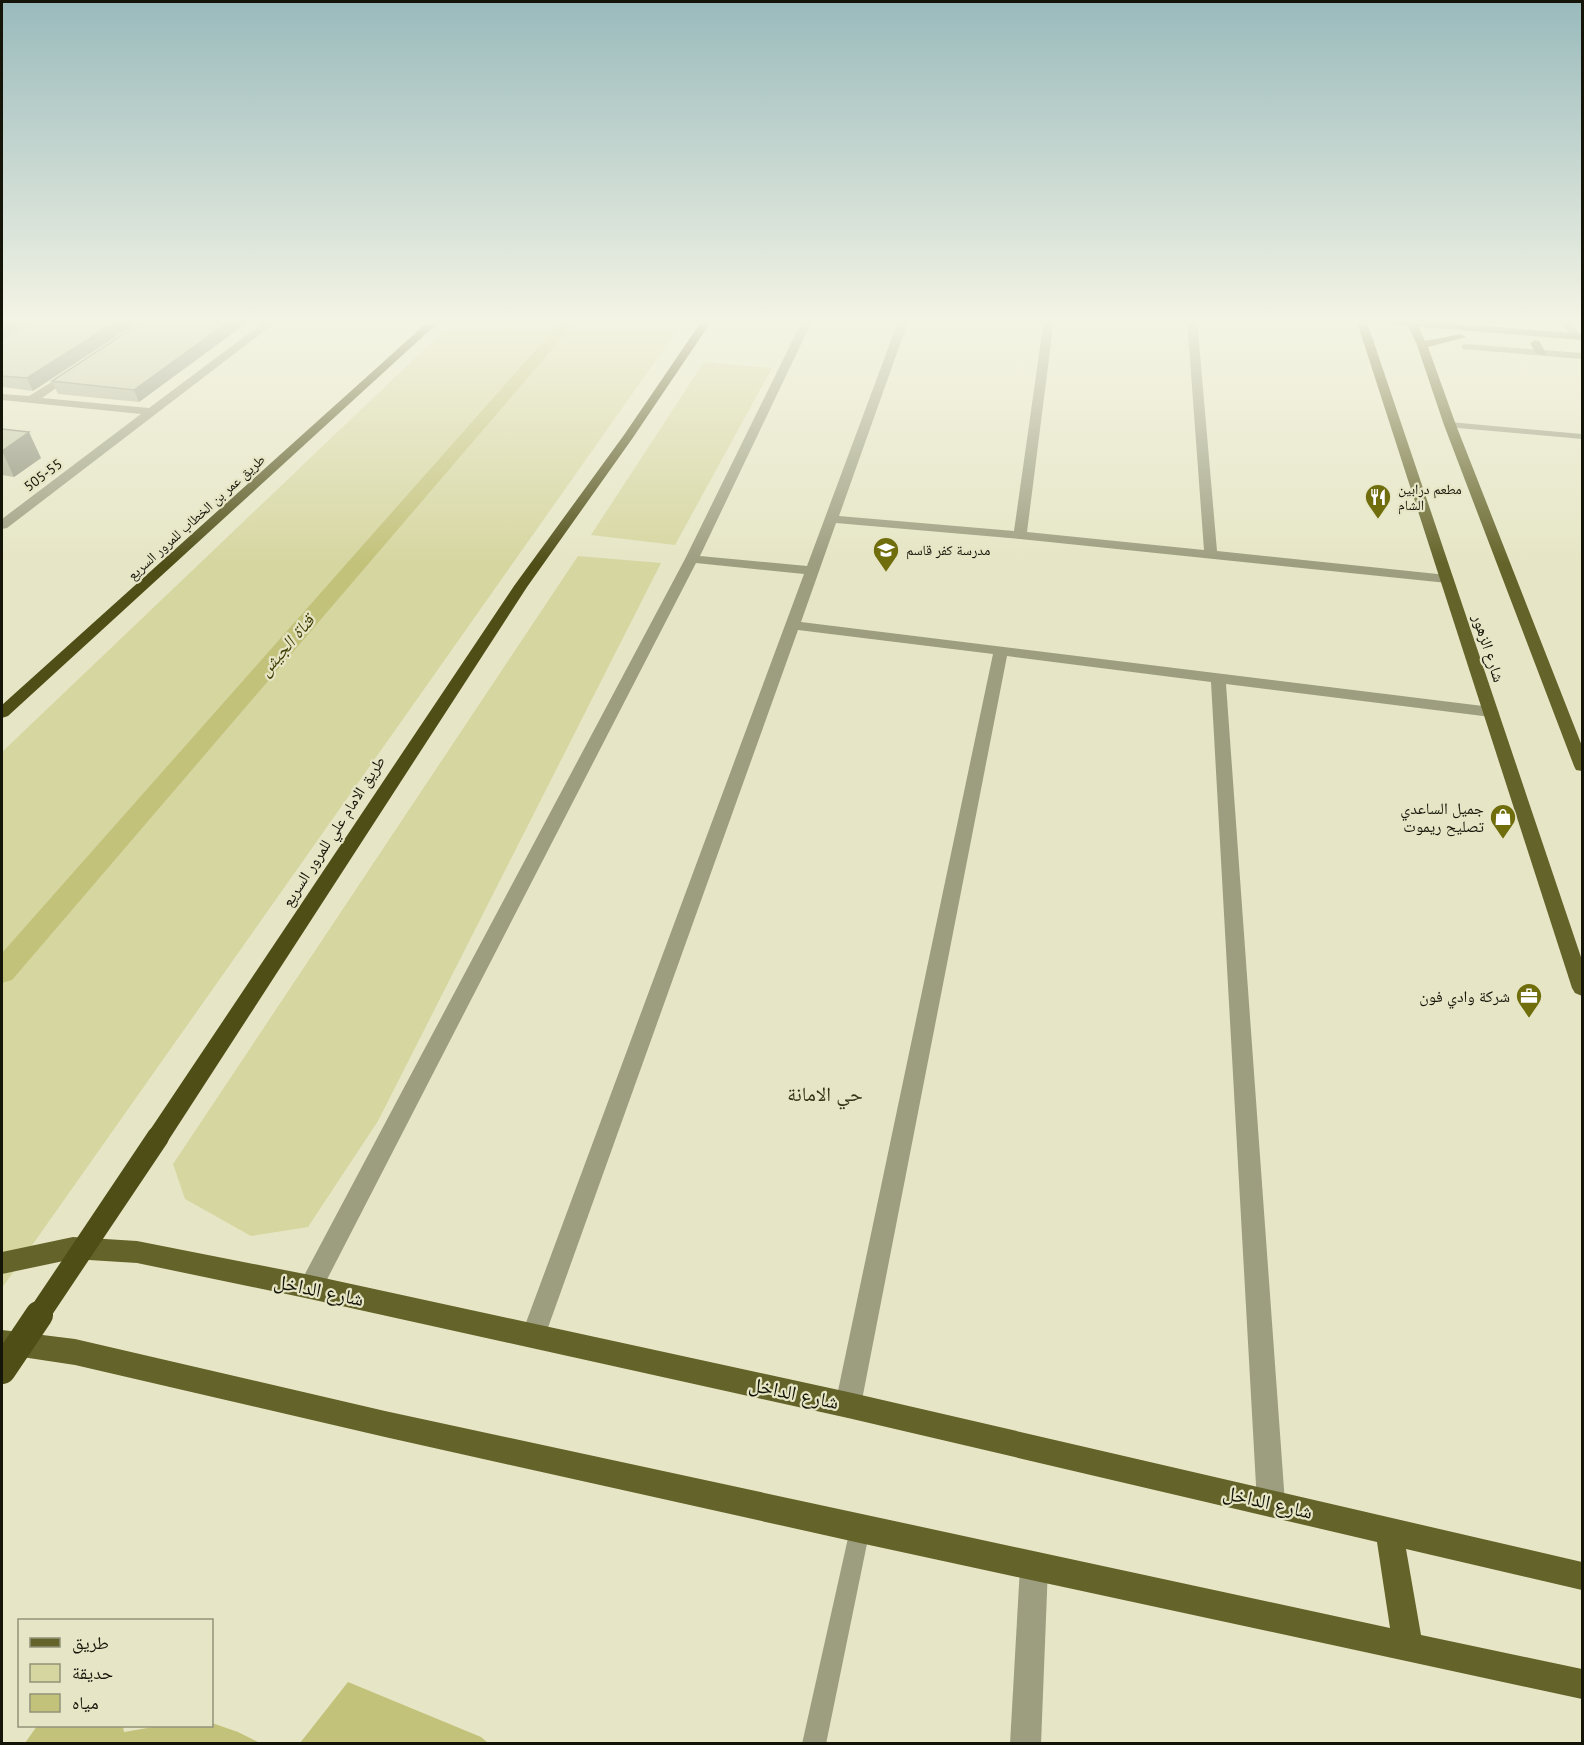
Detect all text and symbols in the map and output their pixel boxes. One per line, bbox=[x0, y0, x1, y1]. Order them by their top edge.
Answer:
street label: طريق عمر بن الخطاب للمرور السريع bbox=[123, 450, 269, 584]
street label: 505-55 bbox=[20, 455, 66, 495]
place label: مطعم درابين الشام bbox=[1398, 480, 1462, 515]
restaurant icon: مطعم درابين الشام bbox=[1363, 482, 1393, 520]
school or university icon: مدرسة كفر قاسم bbox=[871, 535, 901, 573]
place label: مدرسة كفر قاسم bbox=[906, 541, 990, 560]
water label: قناة الجيش bbox=[253, 608, 321, 681]
street label: شارع الزهور bbox=[1467, 611, 1509, 685]
street label: طريق الامام علي للمرور السريع bbox=[277, 752, 392, 912]
place label: جميل الساعدي تصليح ريموت bbox=[1400, 798, 1484, 837]
shop icon: جميل الساعدي تصليح ريموت bbox=[1488, 802, 1518, 840]
office icon: شركة وادي فون bbox=[1514, 981, 1544, 1019]
place label: شركة وادي فون bbox=[1419, 986, 1510, 1009]
district label: حي الامانة bbox=[787, 1081, 863, 1110]
street label: شارع الداخل bbox=[272, 1268, 366, 1312]
street label: شارع الداخل bbox=[747, 1371, 841, 1415]
street label: شارع الداخل bbox=[1221, 1479, 1315, 1525]
legend bbox=[18, 1619, 213, 1727]
text: طريق bbox=[72, 1631, 109, 1654]
text: حديقة bbox=[72, 1661, 113, 1684]
text: مياه bbox=[72, 1691, 99, 1714]

